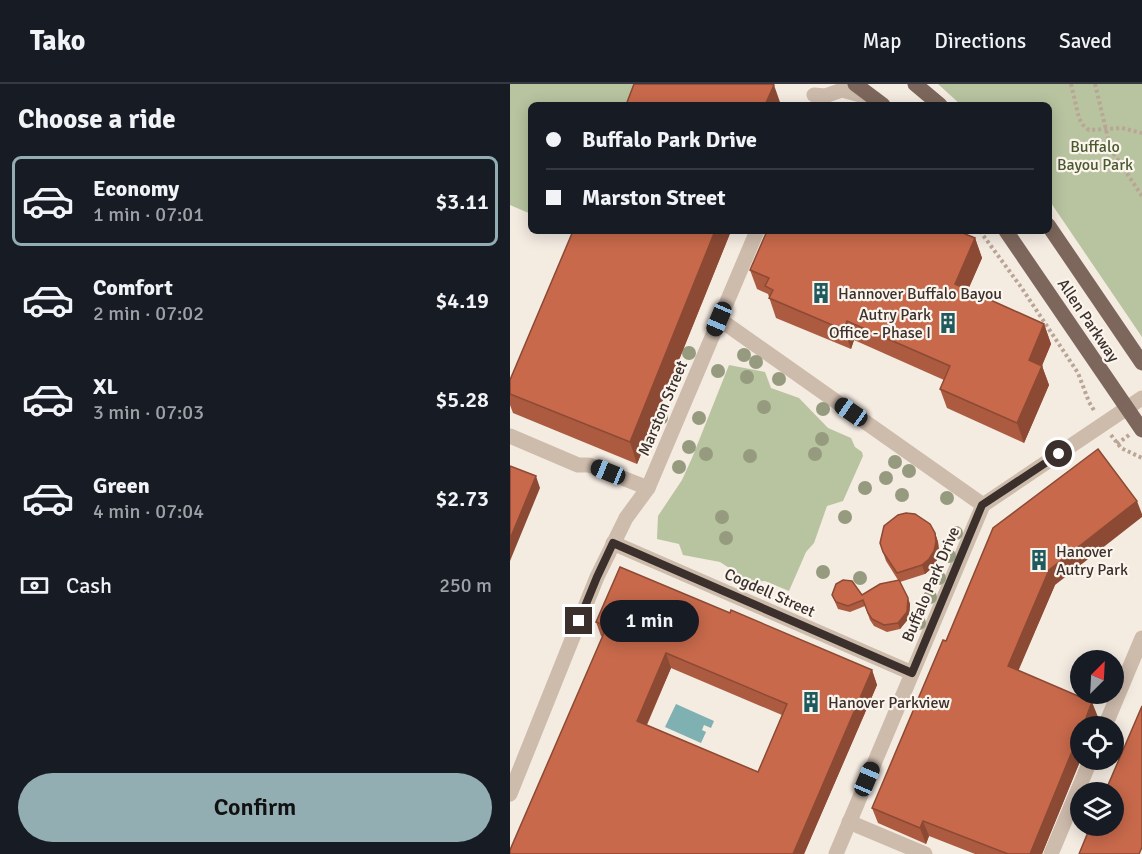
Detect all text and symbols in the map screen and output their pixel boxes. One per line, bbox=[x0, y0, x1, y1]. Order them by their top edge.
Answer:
text: Tako bbox=[30, 24, 85, 58]
text: Map bbox=[863, 28, 901, 54]
text: Directions bbox=[934, 28, 1026, 54]
text: Saved bbox=[1059, 28, 1112, 54]
text: Choose a ride bbox=[18, 103, 176, 136]
text: Buffalo Park Drive bbox=[582, 126, 757, 153]
park label: Buffalo Bayou Park bbox=[1057, 137, 1133, 175]
icon: car bbox=[21, 174, 75, 228]
text: Economy bbox=[93, 175, 179, 202]
text: Marston Street bbox=[582, 184, 726, 211]
text: $3.11 bbox=[435, 188, 489, 215]
text: 1 min · 07:01 bbox=[93, 202, 204, 227]
icon: car bbox=[21, 273, 75, 327]
text: Comfort bbox=[93, 274, 173, 301]
street label: Allen Parkway bbox=[1053, 275, 1124, 367]
building icon: Hannover Buffalo Bayou bbox=[809, 281, 833, 305]
place label: Hannover Buffalo Bayou bbox=[838, 284, 1002, 304]
text: $4.19 bbox=[435, 287, 489, 314]
car bbox=[704, 299, 734, 339]
text: 2 min · 07:02 bbox=[93, 301, 204, 326]
place label: Autry Park Office - Phase I bbox=[829, 305, 931, 343]
building icon: Autry Park Office - Phase I bbox=[936, 311, 960, 335]
street label: Marston Street bbox=[634, 357, 692, 459]
icon: car bbox=[21, 372, 75, 426]
text: XL bbox=[93, 373, 118, 400]
text: $5.28 bbox=[435, 386, 489, 413]
car bbox=[831, 394, 871, 430]
text: 3 min · 07:03 bbox=[93, 400, 204, 425]
route start bbox=[1045, 440, 1072, 467]
car bbox=[588, 457, 628, 487]
icon: car bbox=[21, 471, 75, 525]
text: Green bbox=[93, 472, 150, 499]
text: $2.73 bbox=[435, 485, 489, 512]
text: 4 min · 07:04 bbox=[93, 499, 204, 524]
street label: Buffalo Park Drive bbox=[898, 524, 964, 645]
place label: Hanover Autry Park bbox=[1056, 542, 1128, 580]
building icon: Hanover Autry Park bbox=[1027, 548, 1051, 572]
street label: Cogdell Street bbox=[721, 564, 818, 622]
icon: cash bbox=[18, 569, 51, 602]
text: Cash bbox=[66, 572, 112, 599]
text: 250 m bbox=[439, 573, 492, 598]
callout: 1 min bbox=[600, 600, 699, 642]
route end bbox=[565, 607, 592, 634]
text: 1 min bbox=[626, 608, 673, 633]
north arrow bbox=[1070, 650, 1124, 704]
map controls bbox=[1070, 650, 1124, 836]
building icon: Hanover Parkview bbox=[799, 690, 823, 714]
place label: Hanover Parkview bbox=[828, 693, 950, 713]
button: locate bbox=[1070, 716, 1124, 770]
car bbox=[852, 759, 882, 799]
button: Confirm bbox=[18, 773, 492, 842]
button: layers bbox=[1070, 782, 1124, 836]

